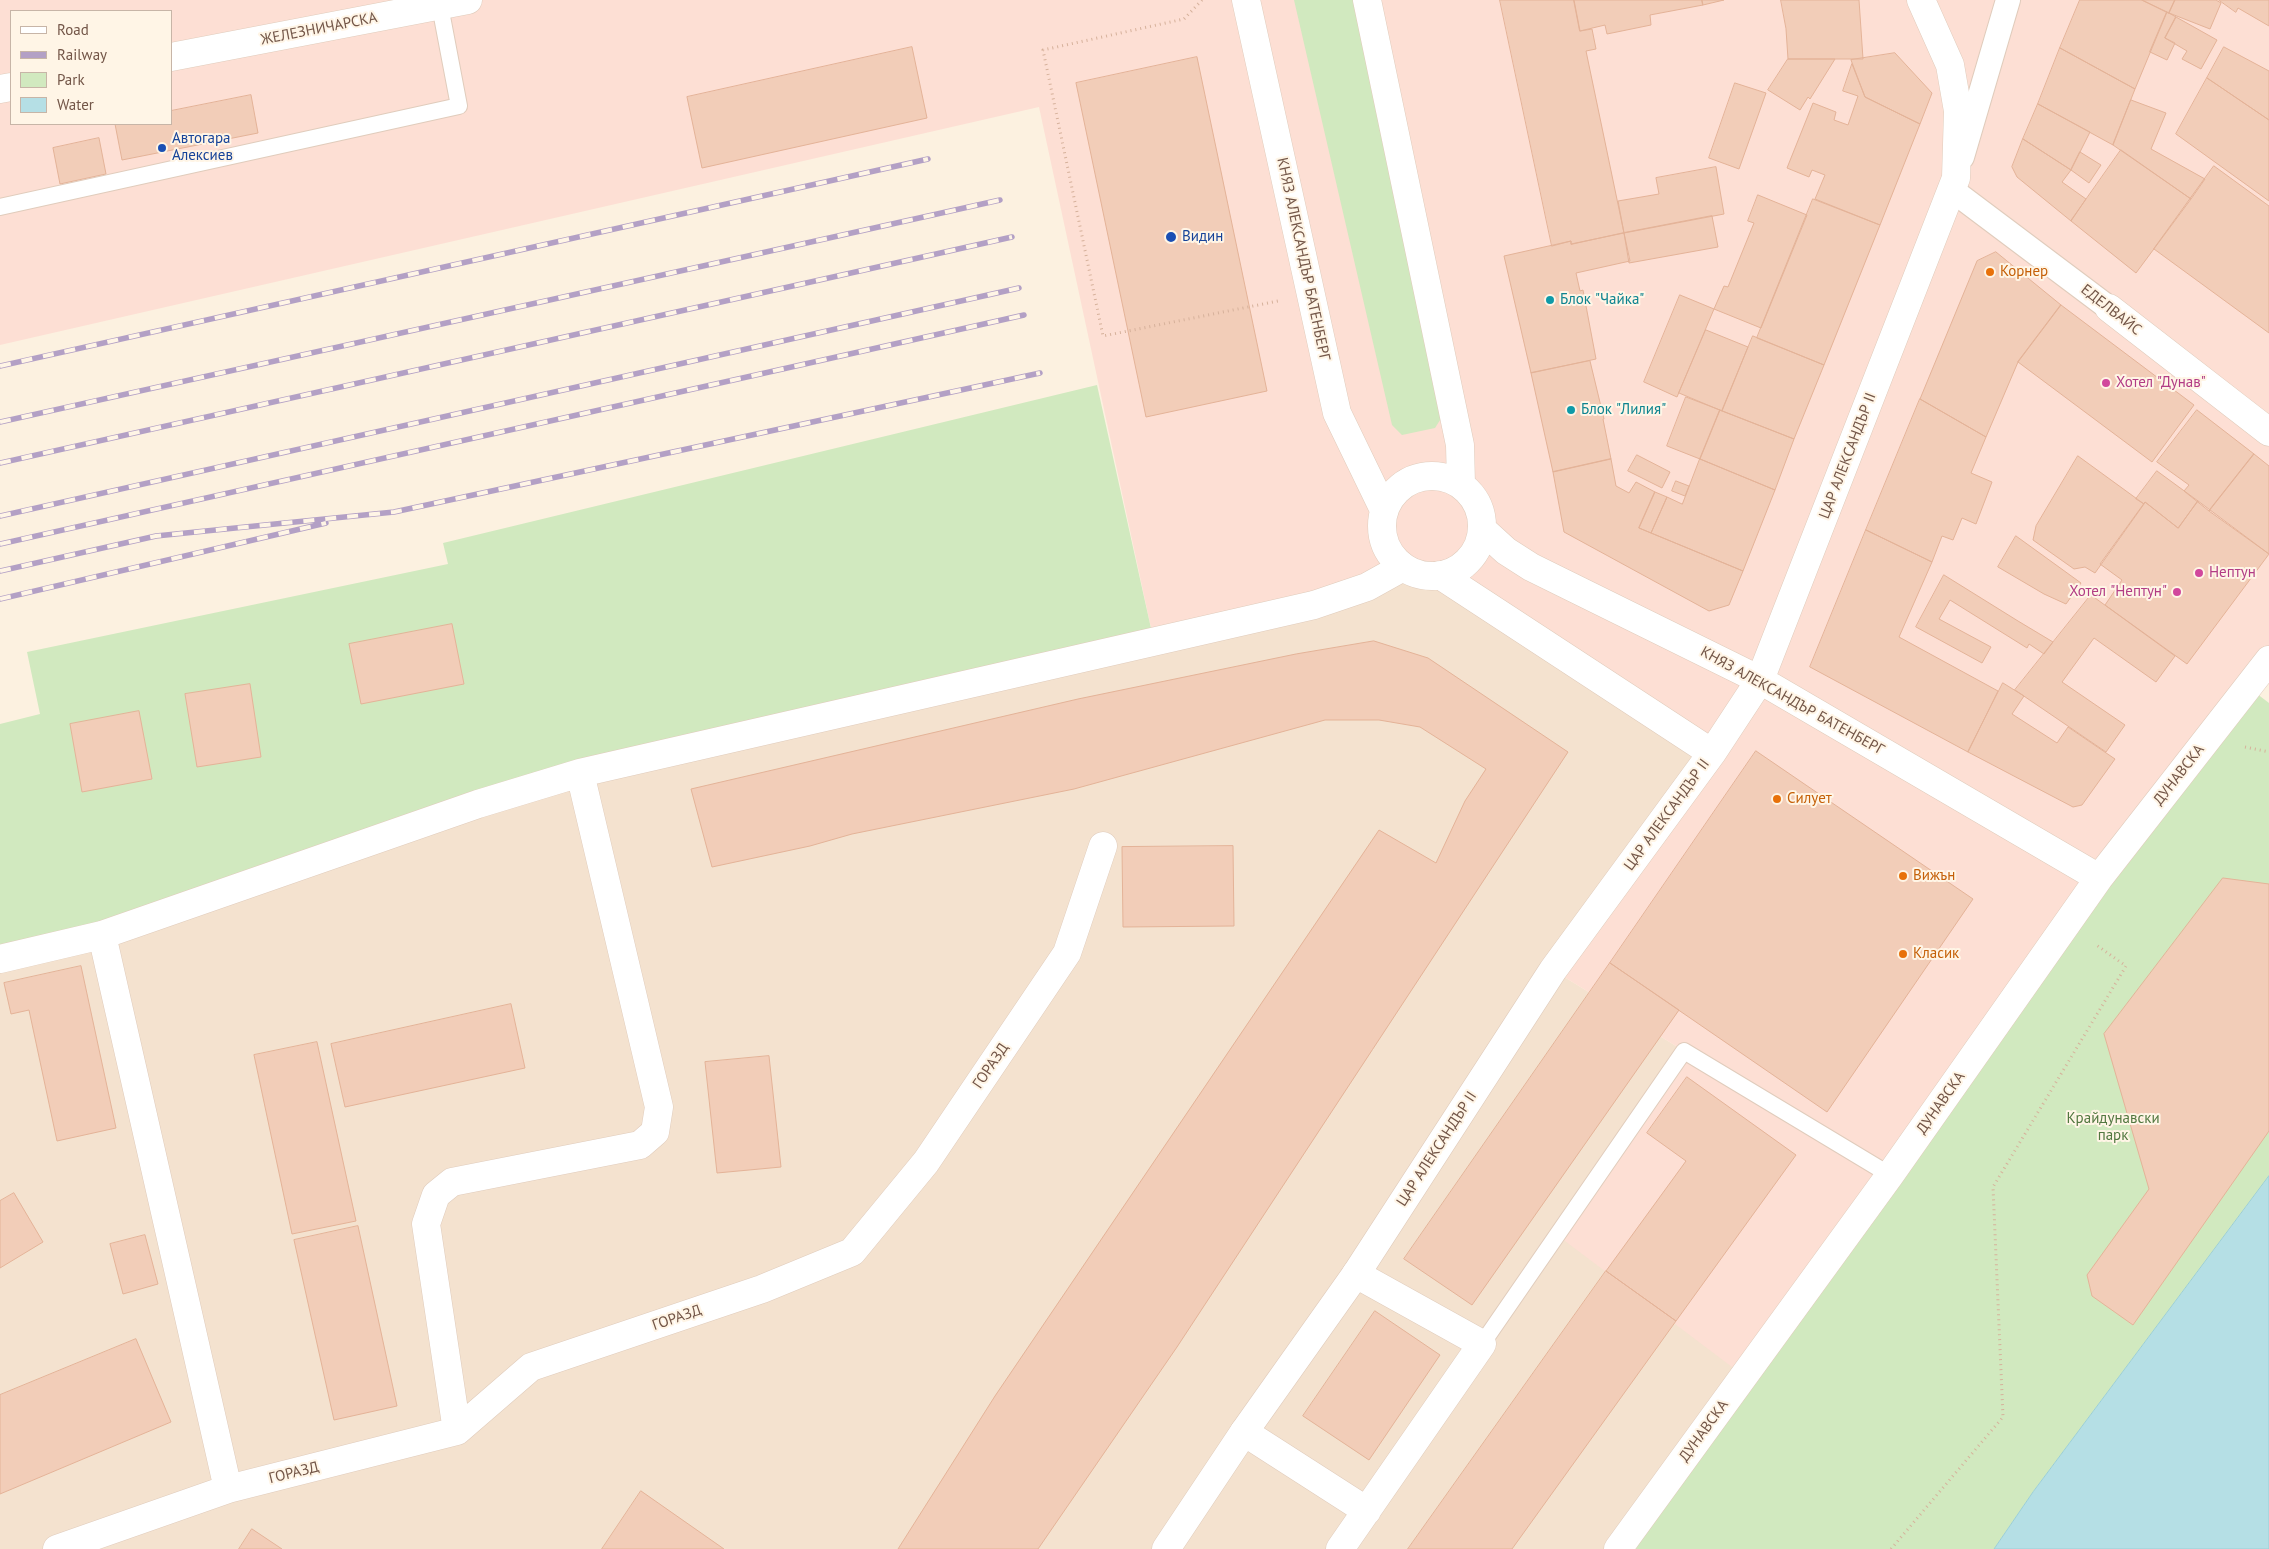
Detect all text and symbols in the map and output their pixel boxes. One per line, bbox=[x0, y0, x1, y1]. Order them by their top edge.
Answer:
street label: ЖЕЛЕЗНИЧАРСКА bbox=[259, 9, 379, 49]
legend bbox=[10, 10, 172, 125]
text: Road bbox=[57, 20, 89, 39]
text: Railway bbox=[57, 45, 107, 64]
text: Park bbox=[57, 70, 85, 89]
text: Water bbox=[57, 95, 94, 114]
place label: Автогара Алексиев bbox=[172, 130, 233, 165]
marker: Автогара Алексиев bbox=[156, 142, 168, 154]
street label: КНЯЗ АЛЕКСАНДЪР БАТЕНБЕРГ bbox=[1273, 156, 1333, 362]
place label: Видин bbox=[1182, 228, 1223, 246]
marker: Видин bbox=[1164, 230, 1178, 244]
place label: Корнер bbox=[2000, 263, 2048, 281]
marker: Корнер bbox=[1984, 266, 1996, 278]
street label: ЕДЕЛВАЙС bbox=[2077, 281, 2145, 339]
place label: Блок "Чайка" bbox=[1560, 291, 1644, 309]
marker: Блок "Чайка" bbox=[1544, 294, 1556, 306]
place label: Хотел "Дунав" bbox=[2116, 374, 2206, 392]
marker: Хотел "Дунав" bbox=[2100, 377, 2112, 389]
street label: ЦАР АЛЕКСАНДЪР II bbox=[1816, 390, 1880, 522]
place label: Блок "Лилия" bbox=[1581, 401, 1666, 419]
marker: Блок "Лилия" bbox=[1565, 404, 1577, 416]
place label: Нептун bbox=[2209, 564, 2256, 582]
marker: Нептун bbox=[2193, 567, 2205, 579]
place label: Хотел "Нептун" bbox=[2069, 583, 2167, 601]
marker: Хотел "Нептун" bbox=[2171, 586, 2183, 598]
street label: КНЯЗ АЛЕКСАНДЪР БАТЕНБЕРГ bbox=[1697, 643, 1887, 759]
street label: ДУНАВСКА bbox=[2150, 741, 2208, 809]
street label: ЦАР АЛЕКСАНДЪР II bbox=[1620, 756, 1714, 874]
place label: Силует bbox=[1787, 790, 1832, 808]
marker: Силует bbox=[1771, 793, 1783, 805]
place label: Вижън bbox=[1913, 867, 1955, 885]
marker: Вижън bbox=[1897, 870, 1909, 882]
place label: Класик bbox=[1913, 945, 1959, 963]
marker: Класик bbox=[1897, 948, 1909, 960]
street label: ГОРАЗД bbox=[969, 1040, 1013, 1092]
street label: ДУНАВСКА bbox=[1913, 1068, 1969, 1138]
street label: ЦАР АЛЕКСАНДЪР II bbox=[1393, 1088, 1481, 1210]
park label: Крайдунавски парк bbox=[2066, 1110, 2160, 1145]
street label: ГОРАЗД bbox=[650, 1301, 704, 1335]
street label: ДУНАВСКА bbox=[1676, 1397, 1732, 1465]
street label: ГОРАЗД bbox=[267, 1458, 321, 1488]

